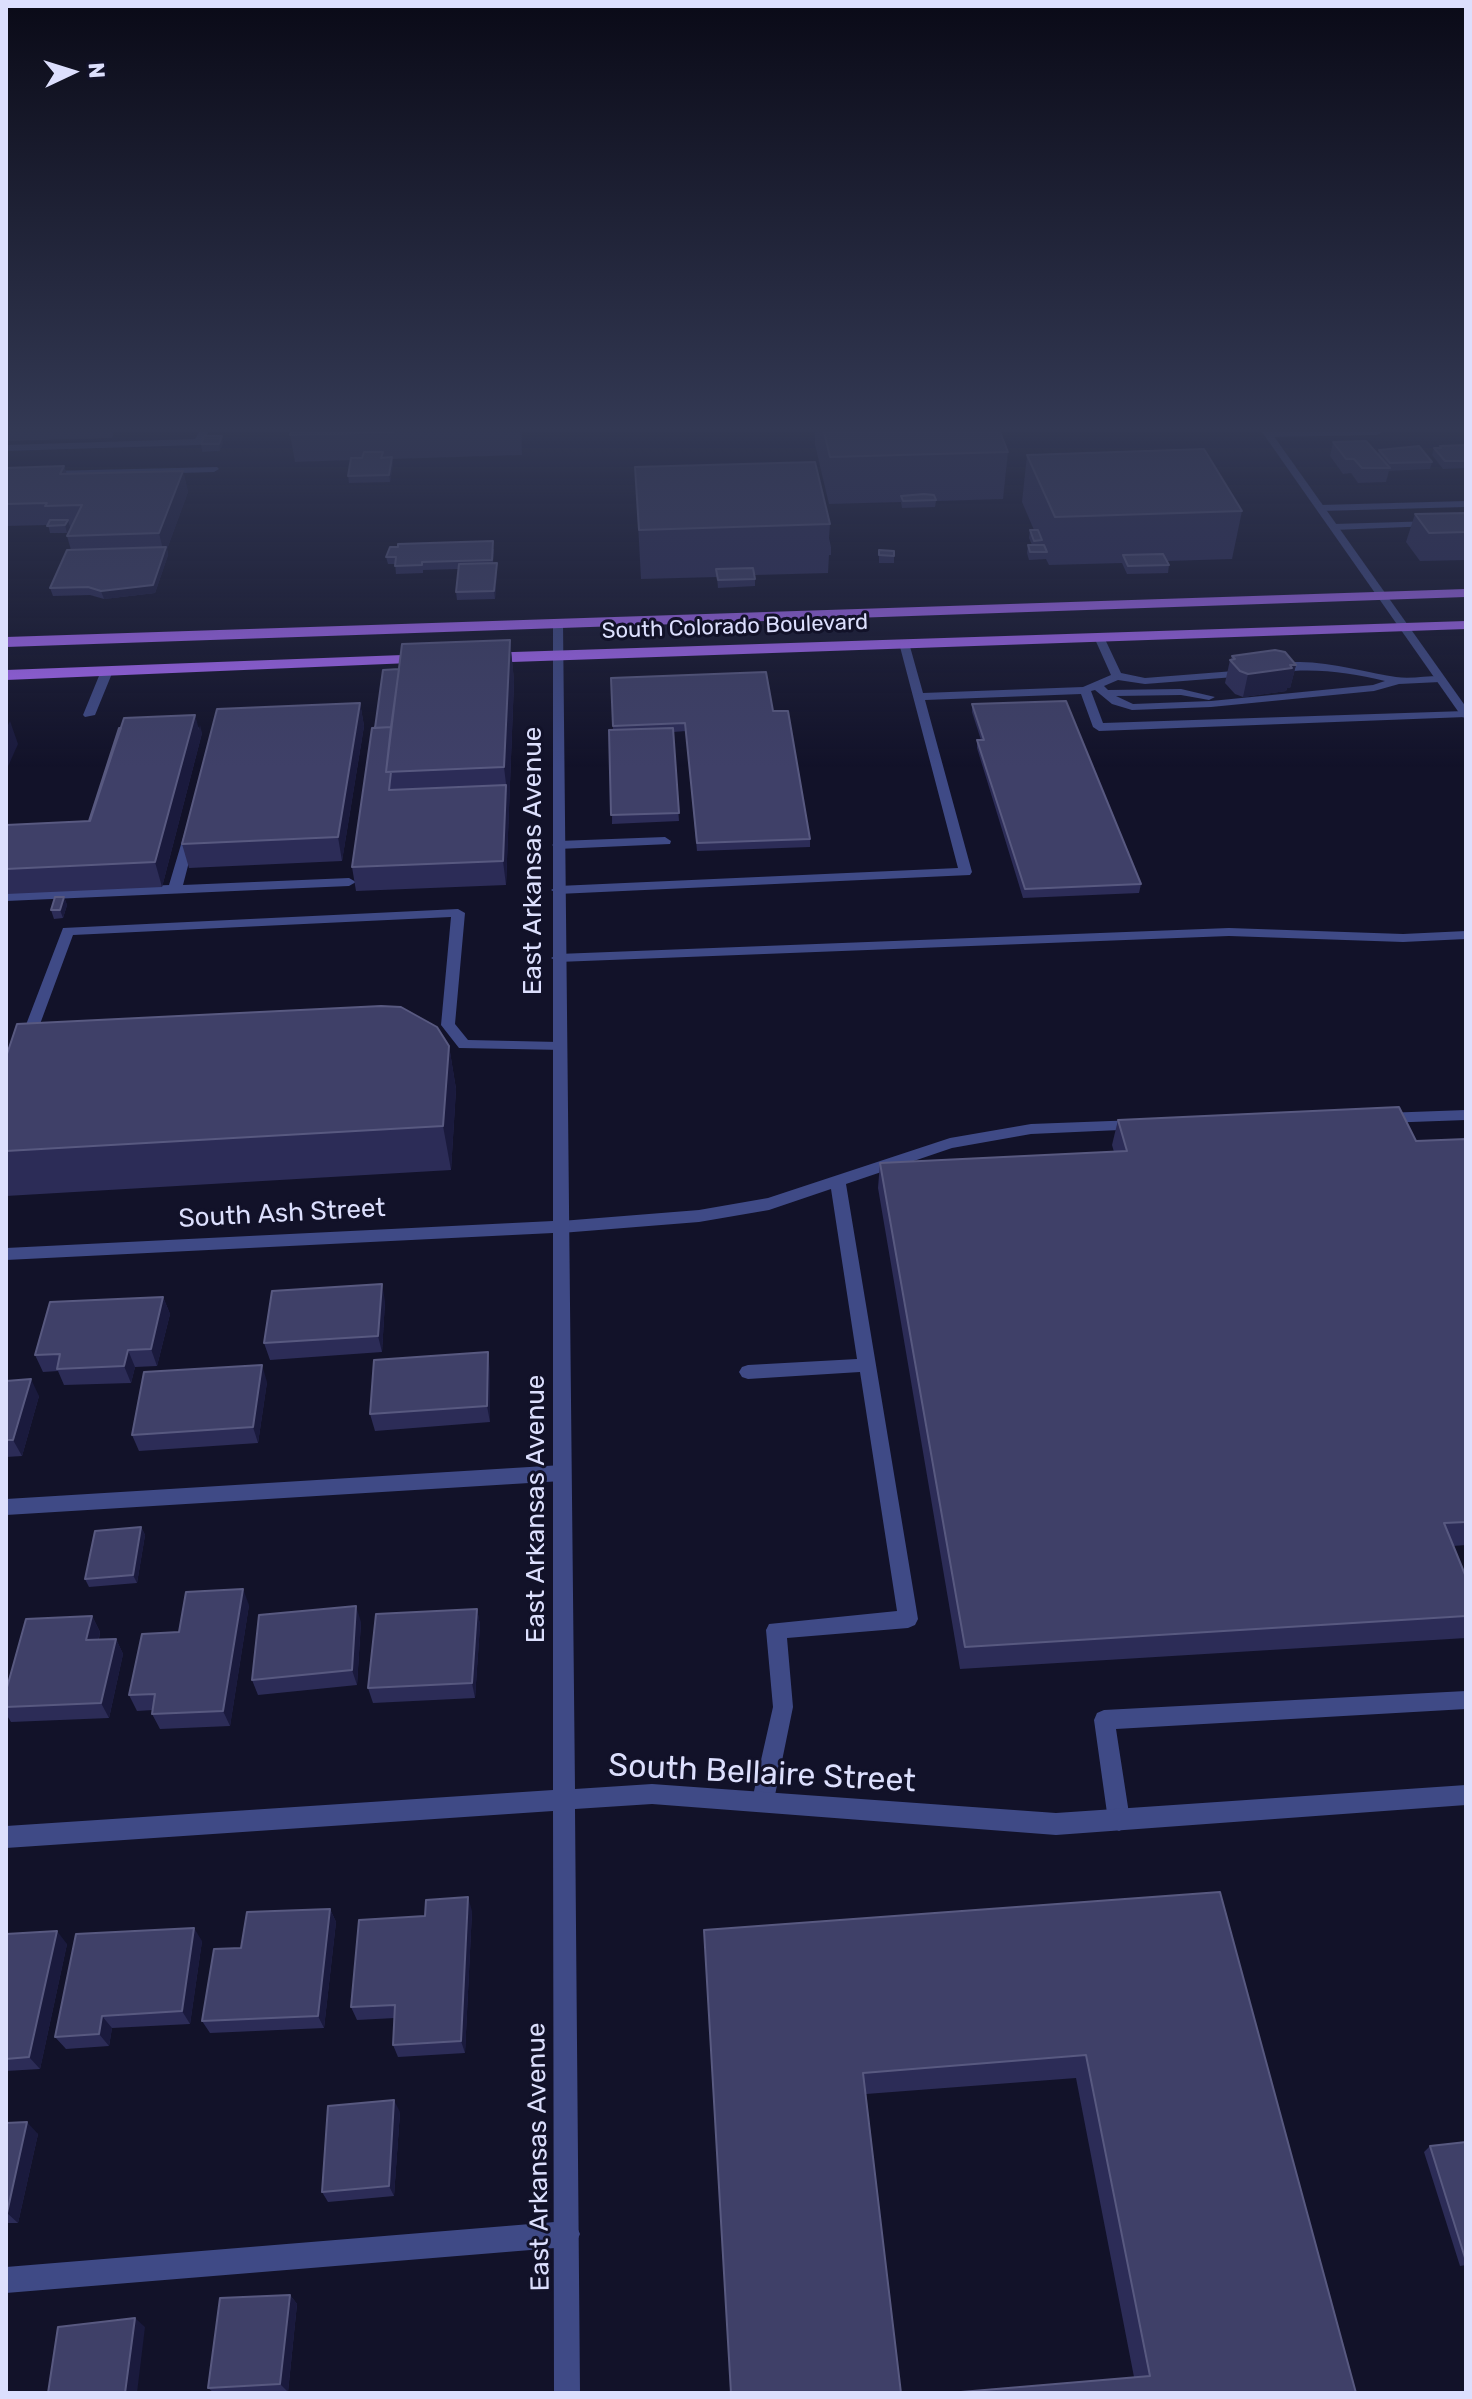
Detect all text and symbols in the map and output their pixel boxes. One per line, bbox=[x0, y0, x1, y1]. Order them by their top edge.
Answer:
north arrow bbox=[32, 32, 112, 112]
text: N bbox=[82, 61, 110, 79]
street label: South Colorado Boulevard bbox=[601, 609, 869, 645]
street label: East Arkansas Avenue bbox=[517, 727, 549, 995]
street label: South Ash Street bbox=[178, 1193, 386, 1235]
street label: East Arkansas Avenue bbox=[520, 1375, 552, 1643]
street label: South Bellaire Street bbox=[607, 1747, 917, 1801]
street label: East Arkansas Avenue bbox=[521, 2022, 557, 2292]

